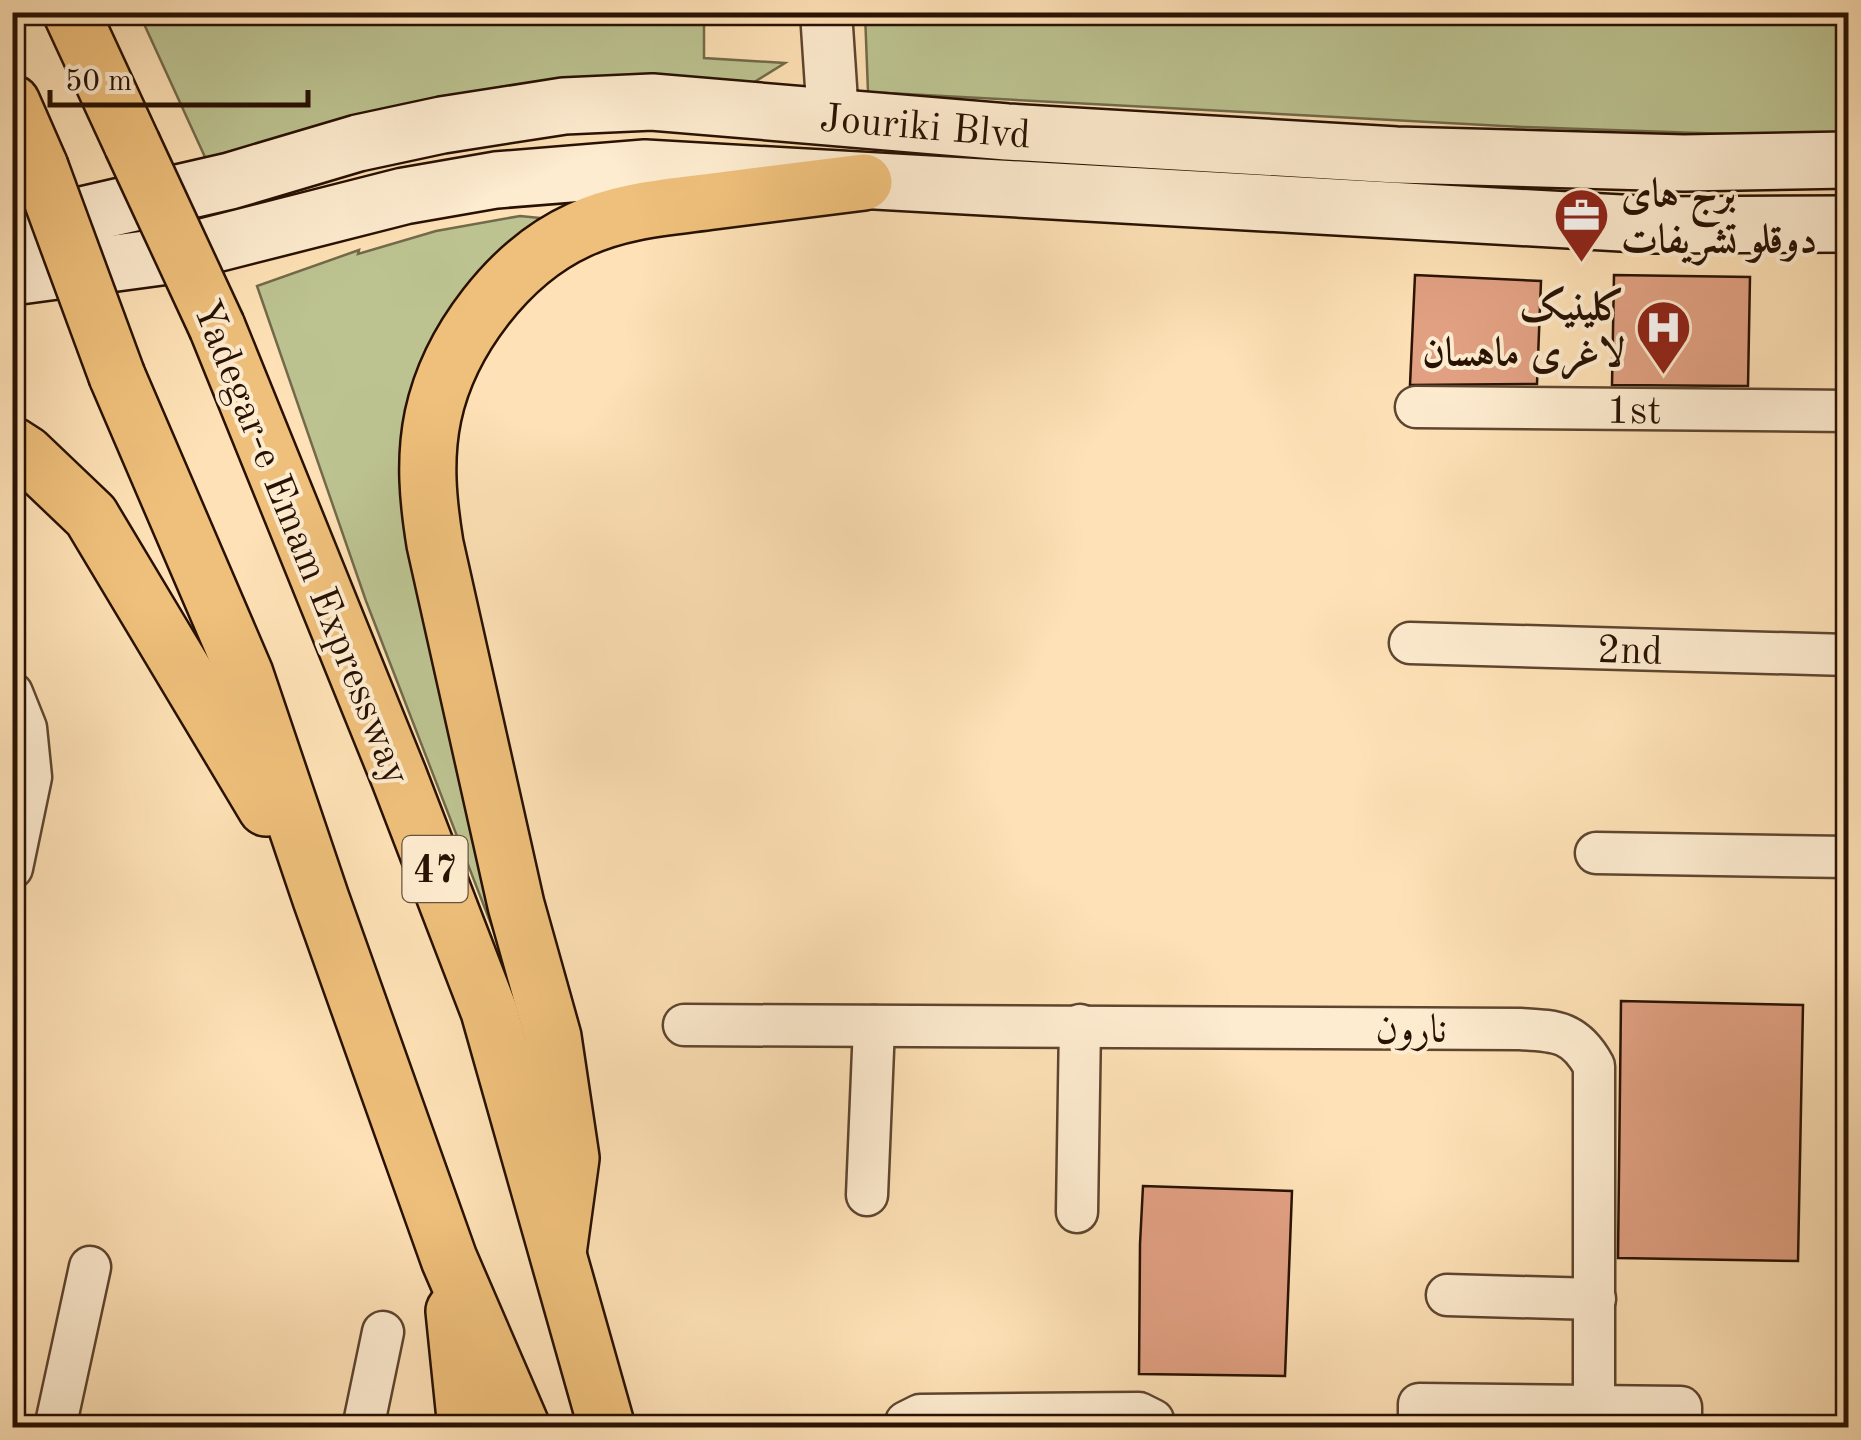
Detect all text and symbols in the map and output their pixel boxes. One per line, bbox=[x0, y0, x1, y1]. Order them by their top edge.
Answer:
scale bar bbox=[50, 45, 308, 107]
text: 50 m bbox=[65, 67, 132, 97]
street label: Jouriki Blvd bbox=[818, 100, 1032, 157]
place label: برج های دوقلو تشریفات bbox=[1621, 176, 1817, 266]
office icon: برج های دوقلو تشریفات bbox=[1552, 185, 1612, 264]
place label: کلینیک لاغری ماهسان bbox=[1422, 285, 1625, 380]
street label: Yadegar-e Emam Expressway bbox=[184, 296, 415, 791]
hospital icon: کلینیک لاغری ماهسان bbox=[1634, 298, 1694, 377]
street label: 1st bbox=[1606, 393, 1661, 433]
street label: 2nd bbox=[1596, 632, 1663, 674]
road number: 47 bbox=[402, 836, 468, 902]
street label: نارون bbox=[1375, 1012, 1447, 1052]

